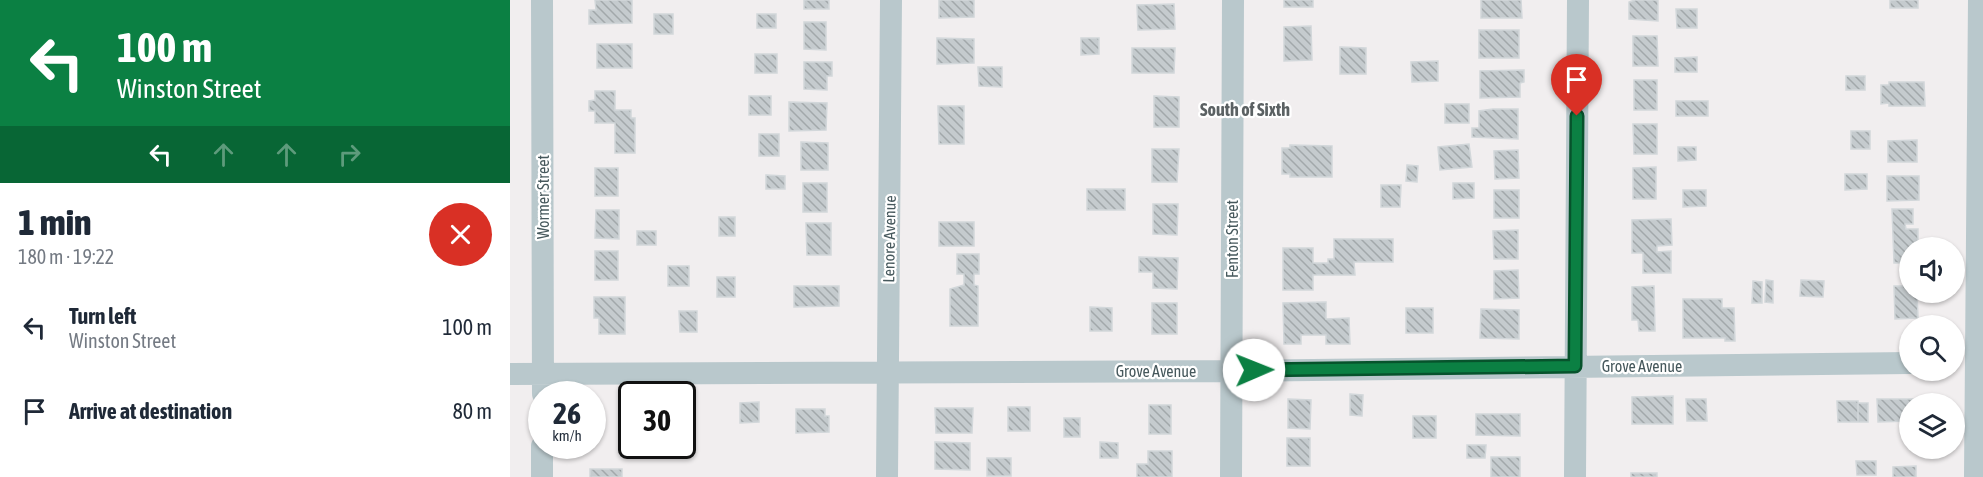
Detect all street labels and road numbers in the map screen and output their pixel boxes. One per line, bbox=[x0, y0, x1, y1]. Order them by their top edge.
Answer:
street label: Wormer Street bbox=[534, 155, 552, 239]
street label: Lenore Avenue bbox=[879, 195, 899, 283]
street label: Fenton Street bbox=[1223, 200, 1241, 278]
street label: Grove Avenue bbox=[1602, 357, 1682, 375]
street label: Grove Avenue bbox=[1116, 362, 1196, 380]

